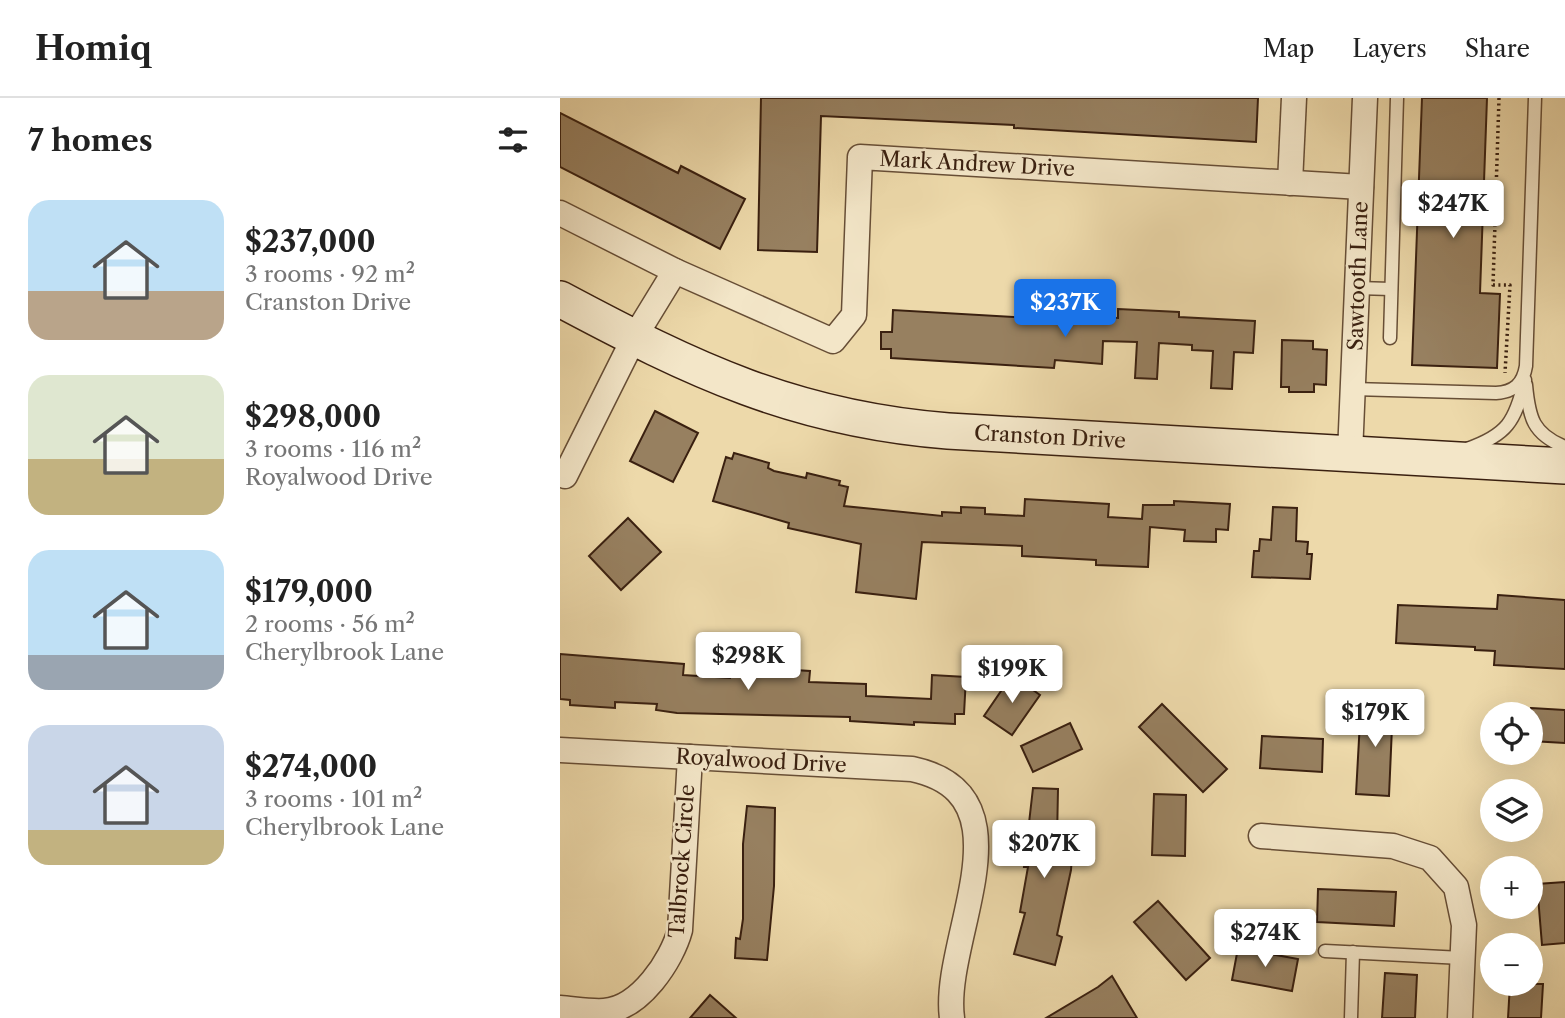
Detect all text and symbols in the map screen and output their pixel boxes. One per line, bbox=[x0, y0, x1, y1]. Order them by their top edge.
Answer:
text: Homiq bbox=[35, 28, 152, 69]
text: Map bbox=[1263, 34, 1314, 63]
text: Layers bbox=[1352, 34, 1427, 63]
text: Share bbox=[1465, 34, 1530, 63]
icon: filters bbox=[494, 121, 532, 159]
text: 7 homes bbox=[28, 122, 153, 159]
street label: Mark Andrew Drive bbox=[879, 146, 1075, 181]
pin: $247K bbox=[1404, 180, 1502, 240]
text: $247K bbox=[1418, 189, 1488, 217]
street label: Sawtooth Lane bbox=[1342, 201, 1373, 351]
text: $237,000 bbox=[245, 223, 376, 260]
icon: home bbox=[84, 228, 168, 312]
text: 3 rooms · 92 m² bbox=[245, 260, 415, 288]
pin: $237K bbox=[1016, 280, 1114, 339]
text: Cranston Drive bbox=[245, 288, 411, 316]
text: $237K bbox=[1030, 288, 1100, 316]
text: $298,000 bbox=[245, 398, 381, 435]
icon: home bbox=[84, 403, 168, 487]
street label: Cranston Drive bbox=[974, 420, 1126, 453]
text: 3 rooms · 116 m² bbox=[245, 435, 421, 463]
text: Royalwood Drive bbox=[245, 463, 433, 491]
text: $179,000 bbox=[245, 573, 373, 610]
icon: home bbox=[84, 578, 168, 662]
text: 2 rooms · 56 m² bbox=[245, 610, 415, 638]
pin: $298K bbox=[699, 632, 797, 692]
text: Cherylbrook Lane bbox=[245, 638, 444, 666]
text: $298K bbox=[712, 641, 784, 669]
pin: $199K bbox=[963, 646, 1061, 705]
text: $199K bbox=[977, 654, 1047, 682]
pin: $179K bbox=[1326, 690, 1424, 749]
text: $179K bbox=[1341, 698, 1409, 726]
map controls bbox=[1480, 702, 1543, 996]
button: locate bbox=[1480, 702, 1543, 765]
street label: Royalwood Drive bbox=[675, 744, 847, 777]
text: $274,000 bbox=[245, 748, 377, 785]
icon: home bbox=[84, 753, 168, 837]
button: layers bbox=[1480, 779, 1543, 842]
street label: Talbrock Circle bbox=[664, 783, 699, 938]
text: 3 rooms · 101 m² bbox=[245, 785, 422, 813]
text: Cherylbrook Lane bbox=[245, 813, 444, 841]
pin: $207K bbox=[995, 820, 1093, 880]
text: $207K bbox=[1008, 829, 1080, 857]
button: + bbox=[1480, 856, 1543, 919]
pin: $274K bbox=[1216, 910, 1314, 969]
text: $274K bbox=[1230, 918, 1300, 946]
button: − bbox=[1480, 933, 1543, 996]

